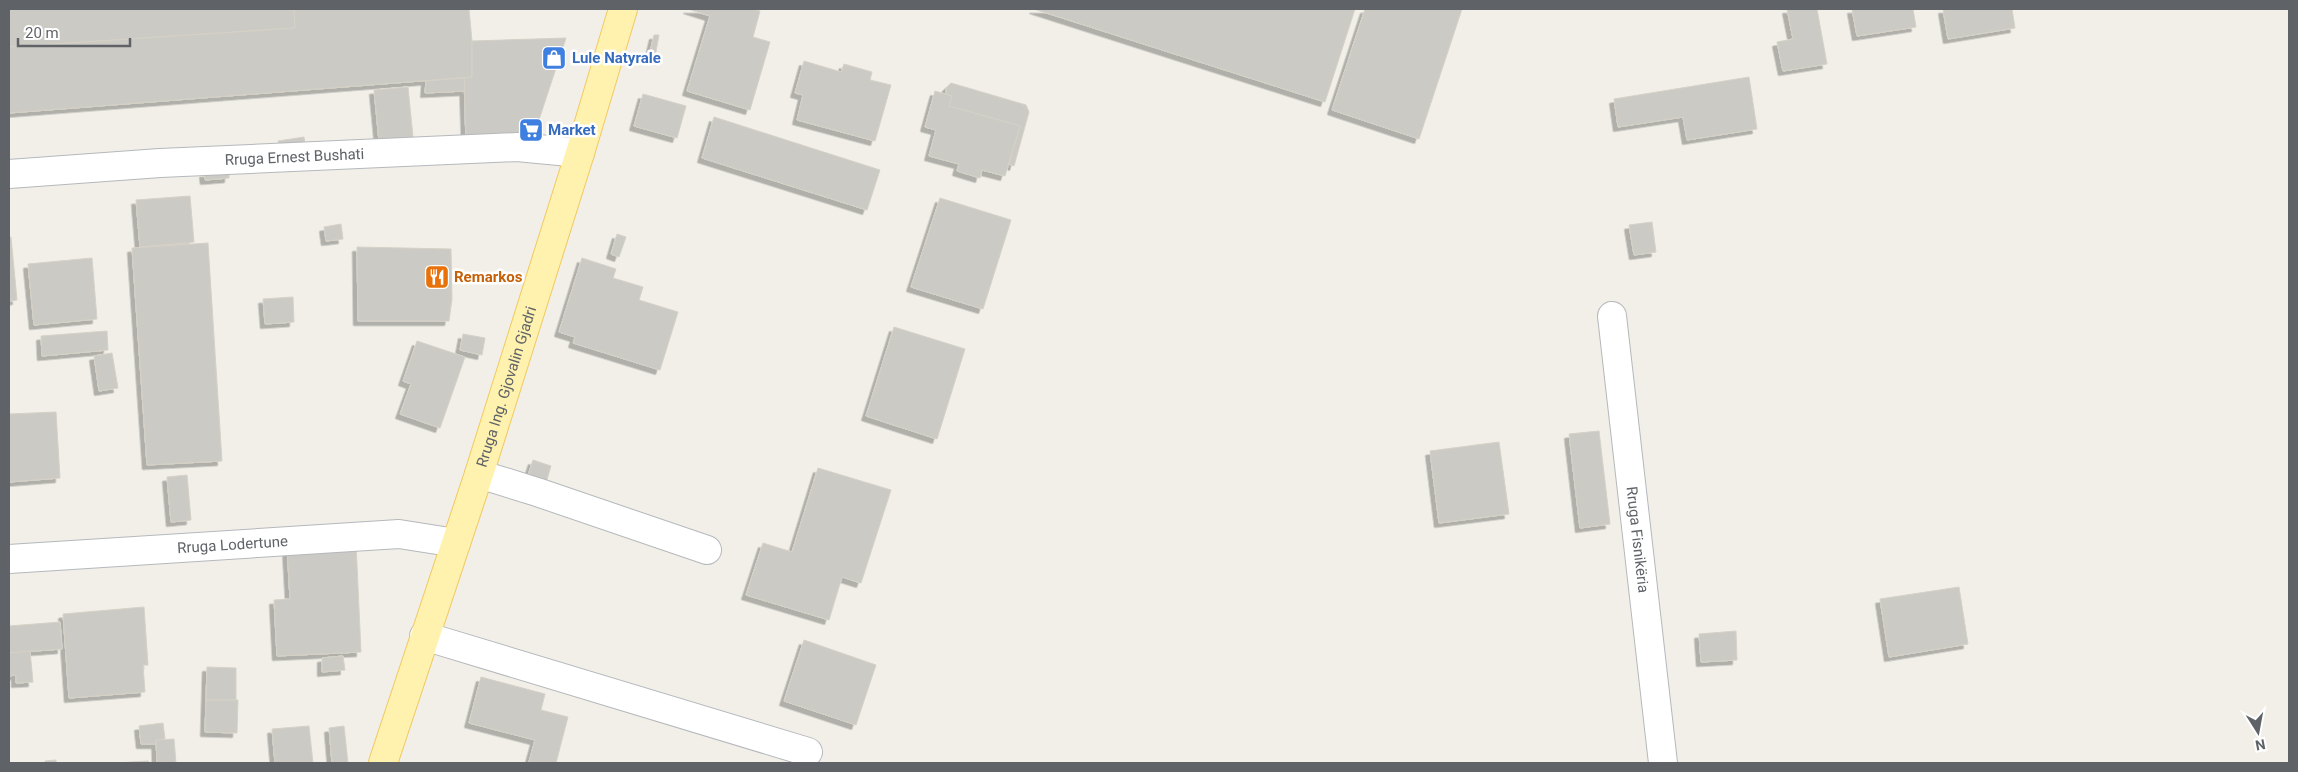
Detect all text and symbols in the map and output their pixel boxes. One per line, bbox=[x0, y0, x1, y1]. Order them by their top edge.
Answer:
scale bar bbox=[18, 15, 130, 47]
text: 20 m bbox=[25, 24, 59, 42]
shop icon: Lule Natyrale bbox=[541, 45, 567, 71]
place label: Lule Natyrale bbox=[572, 49, 661, 67]
supermarket icon: Market bbox=[518, 117, 544, 143]
place label: Market bbox=[548, 121, 596, 139]
street label: Rruga Ernest Bushati bbox=[224, 145, 365, 169]
restaurant icon: Remarkos bbox=[424, 264, 450, 290]
place label: Remarkos bbox=[454, 268, 523, 286]
street label: Rruga Ing. Gjovalin Gjadri bbox=[473, 304, 540, 469]
street label: Rruga Fisnikëria bbox=[1622, 485, 1653, 594]
street label: Rruga Lodertune bbox=[177, 532, 289, 557]
north arrow bbox=[2233, 707, 2283, 757]
text: N bbox=[2254, 736, 2267, 754]

